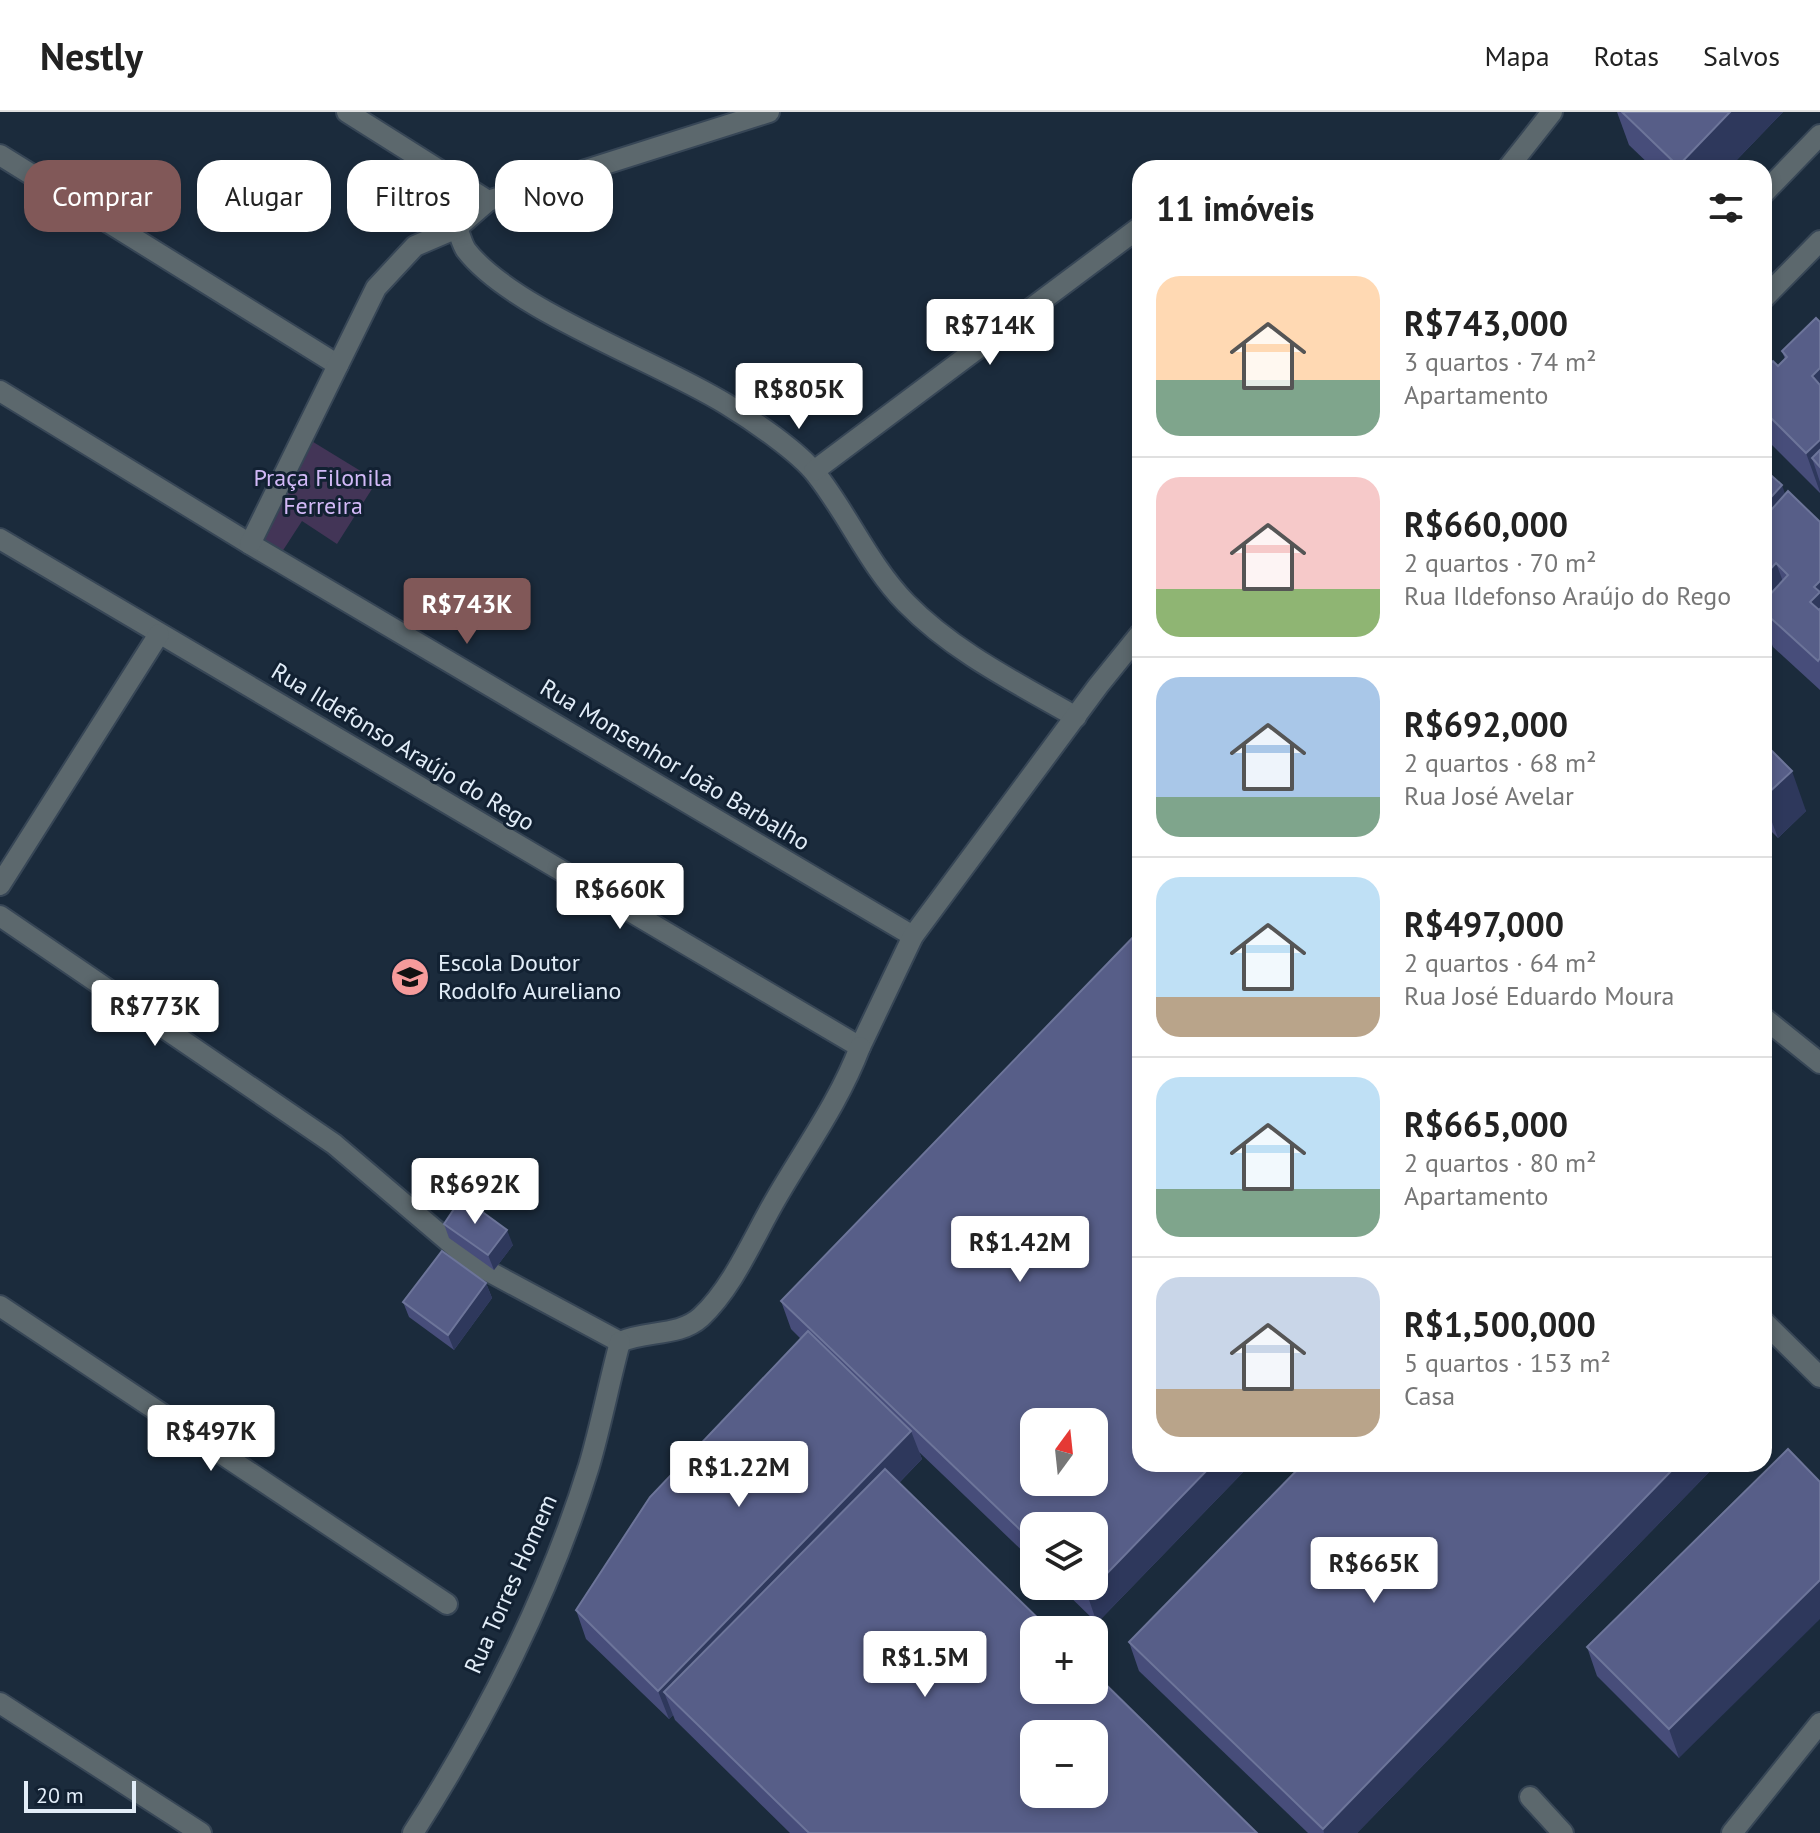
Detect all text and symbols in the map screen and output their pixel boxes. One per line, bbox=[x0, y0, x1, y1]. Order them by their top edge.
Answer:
text: Nestly bbox=[40, 31, 143, 80]
text: Mapa bbox=[1485, 37, 1550, 74]
text: Rotas bbox=[1594, 37, 1659, 74]
text: Salvos bbox=[1703, 37, 1780, 74]
chip: Comprar bbox=[24, 160, 181, 232]
chip: Alugar bbox=[197, 160, 331, 232]
chip: Filtros bbox=[347, 160, 479, 232]
chip: Novo bbox=[495, 160, 613, 232]
text: 11 imóveis bbox=[1156, 186, 1314, 230]
icon: filters bbox=[1704, 186, 1748, 230]
pin: R$714K bbox=[925, 299, 1055, 367]
text: R$743,000 bbox=[1404, 301, 1568, 345]
text: R$714K bbox=[945, 308, 1035, 341]
icon: home bbox=[1220, 308, 1316, 404]
text: 3 quartos · 74 m² bbox=[1404, 345, 1596, 378]
pin: R$805K bbox=[734, 363, 864, 431]
text: R$805K bbox=[754, 372, 844, 405]
text: Apartamento bbox=[1404, 378, 1549, 411]
park label: Praça Filonila Ferreira bbox=[254, 462, 392, 521]
text: R$660,000 bbox=[1404, 502, 1568, 546]
icon: home bbox=[1220, 509, 1316, 605]
text: 2 quartos · 70 m² bbox=[1404, 546, 1596, 579]
pin: R$743K bbox=[402, 578, 532, 646]
text: Rua Ildefonso Araújo do Rego bbox=[1404, 579, 1731, 612]
text: R$743K bbox=[422, 587, 512, 620]
street label: Rua Ildefonso Araújo do Rego bbox=[266, 655, 541, 838]
street label: Rua Monsenhor João Barbalho bbox=[535, 672, 816, 857]
text: R$692,000 bbox=[1404, 702, 1568, 746]
icon: home bbox=[1220, 709, 1316, 805]
text: 2 quartos · 68 m² bbox=[1404, 746, 1596, 779]
text: Rua José Avelar bbox=[1404, 779, 1574, 812]
pin: R$660K bbox=[555, 863, 685, 931]
text: R$660K bbox=[575, 872, 665, 905]
text: R$497,000 bbox=[1404, 902, 1564, 946]
icon: home bbox=[1220, 909, 1316, 1005]
text: 2 quartos · 64 m² bbox=[1404, 946, 1596, 979]
place label: Escola Doutor Rodolfo Aureliano bbox=[438, 947, 621, 1006]
school or university icon: Escola Doutor Rodolfo Aureliano bbox=[389, 956, 431, 998]
text: Rua José Eduardo Moura bbox=[1404, 979, 1674, 1012]
pin: R$773K bbox=[90, 980, 220, 1048]
text: R$773K bbox=[110, 989, 200, 1022]
text: R$665,000 bbox=[1404, 1102, 1568, 1146]
icon: home bbox=[1220, 1109, 1316, 1205]
text: 2 quartos · 80 m² bbox=[1404, 1146, 1596, 1179]
pin: R$692K bbox=[410, 1158, 540, 1226]
text: R$692K bbox=[430, 1167, 520, 1200]
text: Apartamento bbox=[1404, 1179, 1549, 1212]
pin: R$1.42M bbox=[946, 1216, 1094, 1284]
text: R$1.42M bbox=[969, 1225, 1071, 1258]
text: R$1,500,000 bbox=[1404, 1302, 1596, 1346]
icon: home bbox=[1220, 1309, 1316, 1405]
text: 5 quartos · 153 m² bbox=[1404, 1346, 1611, 1379]
text: Casa bbox=[1404, 1379, 1455, 1412]
pin: R$497K bbox=[146, 1405, 276, 1473]
north arrow bbox=[1020, 1408, 1108, 1496]
map controls bbox=[1020, 1408, 1108, 1808]
text: R$497K bbox=[166, 1414, 256, 1447]
pin: R$1.22M bbox=[665, 1441, 813, 1509]
text: R$1.22M bbox=[688, 1450, 790, 1483]
street label: Rua Torres Homem bbox=[457, 1489, 564, 1678]
button: layers bbox=[1020, 1512, 1108, 1600]
pin: R$665K bbox=[1309, 1537, 1439, 1605]
text: R$665K bbox=[1329, 1546, 1419, 1579]
button: + bbox=[1020, 1616, 1108, 1704]
pin: R$1.5M bbox=[860, 1631, 990, 1699]
text: R$1.5M bbox=[881, 1640, 969, 1673]
button: − bbox=[1020, 1720, 1108, 1808]
scale bar bbox=[24, 1777, 136, 1813]
text: 20 m bbox=[36, 1781, 84, 1809]

